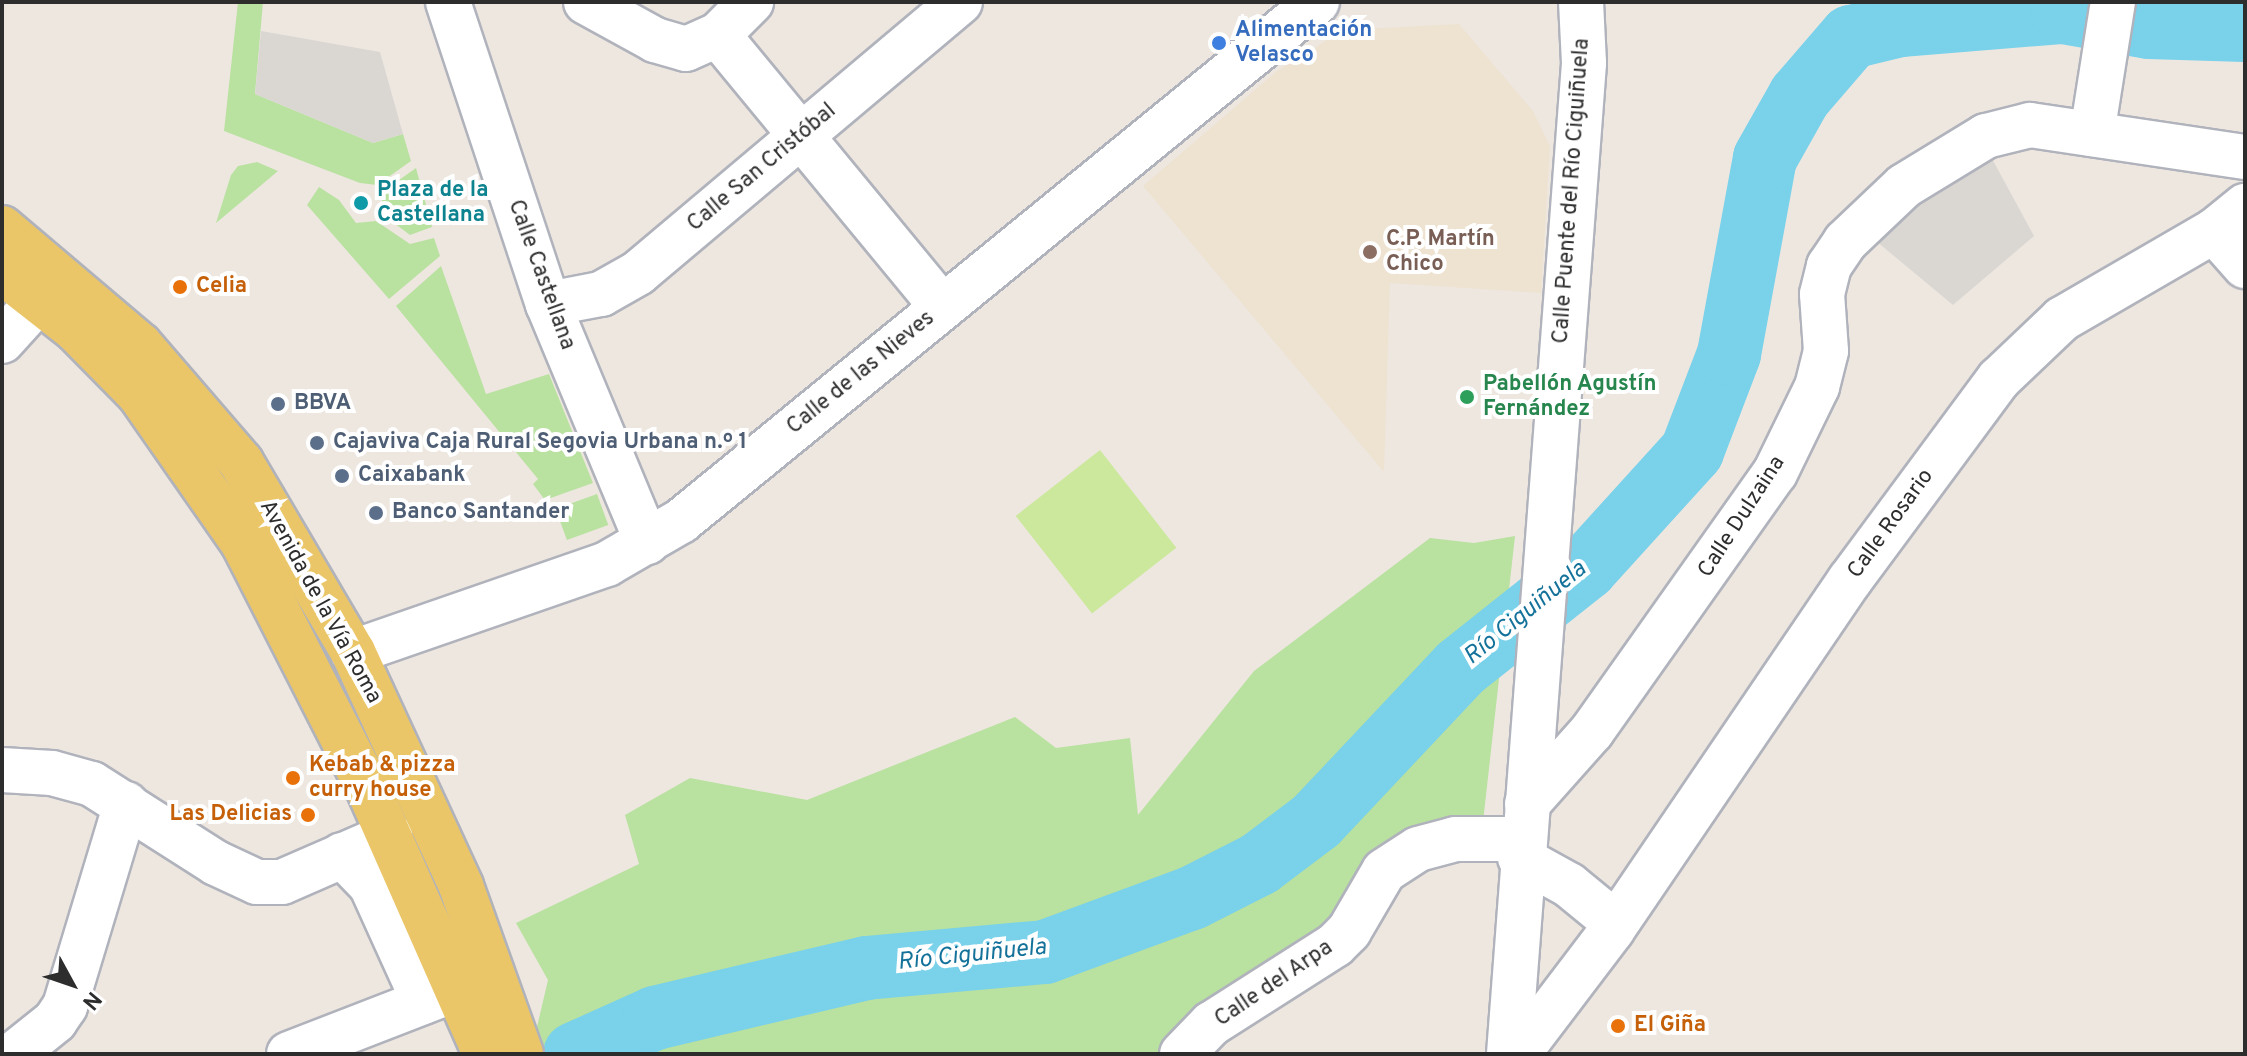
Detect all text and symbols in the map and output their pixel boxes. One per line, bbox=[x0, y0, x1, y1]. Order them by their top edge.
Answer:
place label: Alimentación Velasco bbox=[1235, 17, 1372, 68]
marker: Alimentación Velasco bbox=[1210, 34, 1228, 52]
street label: Calle Puente del Río Ciguiñuela bbox=[1548, 37, 1596, 345]
street label: Calle San Cristóbal bbox=[682, 98, 842, 238]
place label: Plaza de la Castellana bbox=[377, 177, 489, 228]
marker: Plaza de la Castellana bbox=[352, 194, 370, 212]
street label: Calle Castellana bbox=[502, 196, 580, 354]
place label: C.P. Martín Chico bbox=[1386, 226, 1495, 278]
marker: C.P. Martín Chico bbox=[1361, 243, 1379, 261]
place label: Celia bbox=[196, 274, 247, 300]
marker: Celia bbox=[171, 278, 189, 296]
street label: Calle de las Nieves bbox=[782, 305, 940, 441]
place label: Pabellón Agustín Fernández bbox=[1483, 371, 1657, 422]
marker: Pabellón Agustín Fernández bbox=[1458, 388, 1476, 406]
place label: BBVA bbox=[294, 391, 351, 417]
marker: BBVA bbox=[269, 395, 287, 413]
place label: Cajaviva Caja Rural Segovia Urbana n.º 1 bbox=[333, 430, 747, 456]
marker: Cajaviva Caja Rural Segovia Urbana n.º 1 bbox=[308, 434, 326, 452]
street label: Calle Dulzaina bbox=[1693, 451, 1791, 583]
place label: Caixabank bbox=[358, 463, 466, 489]
street label: Calle Rosario bbox=[1842, 464, 1940, 584]
marker: Caixabank bbox=[333, 467, 351, 485]
street label: Avenida de la Vía Roma bbox=[253, 495, 387, 709]
place label: Banco Santander bbox=[392, 500, 569, 526]
marker: Banco Santander bbox=[367, 504, 385, 522]
water label: Río Ciguiñuela bbox=[1459, 556, 1593, 672]
place label: Kebab & pizza curry house bbox=[309, 752, 455, 804]
marker: Kebab & pizza curry house bbox=[284, 769, 302, 787]
place label: Las Delicias bbox=[170, 802, 292, 828]
marker: Las Delicias bbox=[299, 806, 317, 824]
water label: Río Ciguiñuela bbox=[896, 934, 1048, 978]
street label: Calle del Arpa bbox=[1210, 935, 1338, 1033]
north arrow bbox=[32, 944, 112, 1024]
text: N bbox=[75, 985, 106, 1014]
place label: El Giña bbox=[1634, 1013, 1706, 1039]
marker: El Giña bbox=[1609, 1017, 1627, 1035]

